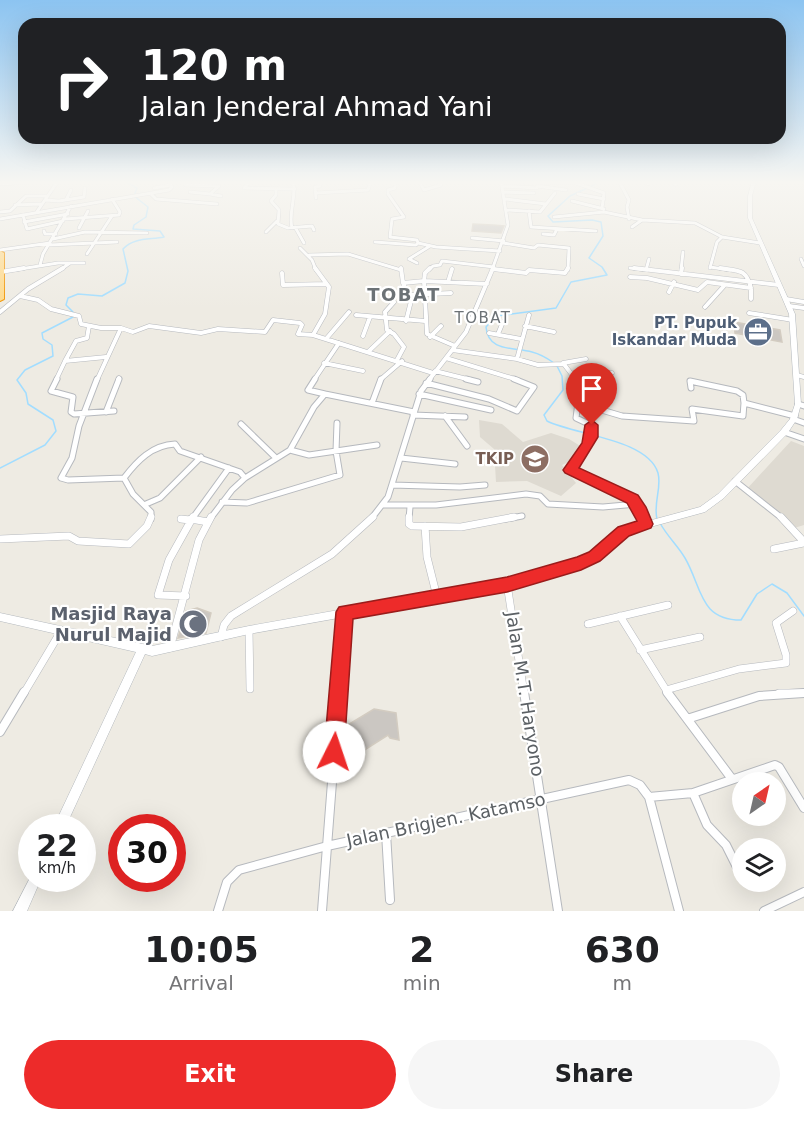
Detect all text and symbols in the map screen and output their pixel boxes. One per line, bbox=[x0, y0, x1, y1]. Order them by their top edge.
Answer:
text: 120 m bbox=[141, 41, 287, 90]
icon: right bbox=[42, 42, 120, 120]
text: Jalan Jenderal Ahmad Yani bbox=[141, 91, 493, 122]
district label: TOBAT bbox=[367, 284, 441, 305]
district label: TOBAT bbox=[453, 309, 512, 327]
place label: PT. Pupuk Iskandar Muda bbox=[612, 314, 738, 349]
office icon: PT. Pupuk Iskandar Muda bbox=[742, 316, 774, 348]
pin bbox=[566, 363, 617, 425]
icon: arrive bbox=[575, 372, 608, 405]
school or university icon: TKIP bbox=[519, 443, 551, 475]
place label: TKIP bbox=[476, 450, 514, 468]
place label: Masjid Raya Nurul Majid bbox=[50, 603, 172, 645]
mosque icon: Masjid Raya Nurul Majid bbox=[177, 608, 209, 640]
street label: Jalan M.T. Haryono bbox=[502, 609, 549, 778]
position arrow bbox=[302, 720, 366, 784]
north arrow bbox=[732, 772, 786, 826]
map controls bbox=[732, 772, 786, 892]
street label: Jalan Brigjen. Katamso bbox=[343, 788, 547, 851]
speed limit sign: 30 bbox=[108, 814, 186, 892]
text: 22 bbox=[36, 828, 78, 863]
button: layers bbox=[732, 838, 786, 892]
text: km/h bbox=[38, 859, 76, 877]
text: 10:05 bbox=[144, 929, 259, 970]
text: 2 bbox=[409, 929, 434, 970]
text: 630 bbox=[585, 929, 660, 970]
text: Arrival bbox=[169, 971, 234, 995]
text: min bbox=[403, 971, 441, 995]
text: m bbox=[613, 971, 632, 995]
button: Exit bbox=[24, 1040, 396, 1109]
button: Share bbox=[408, 1040, 780, 1109]

